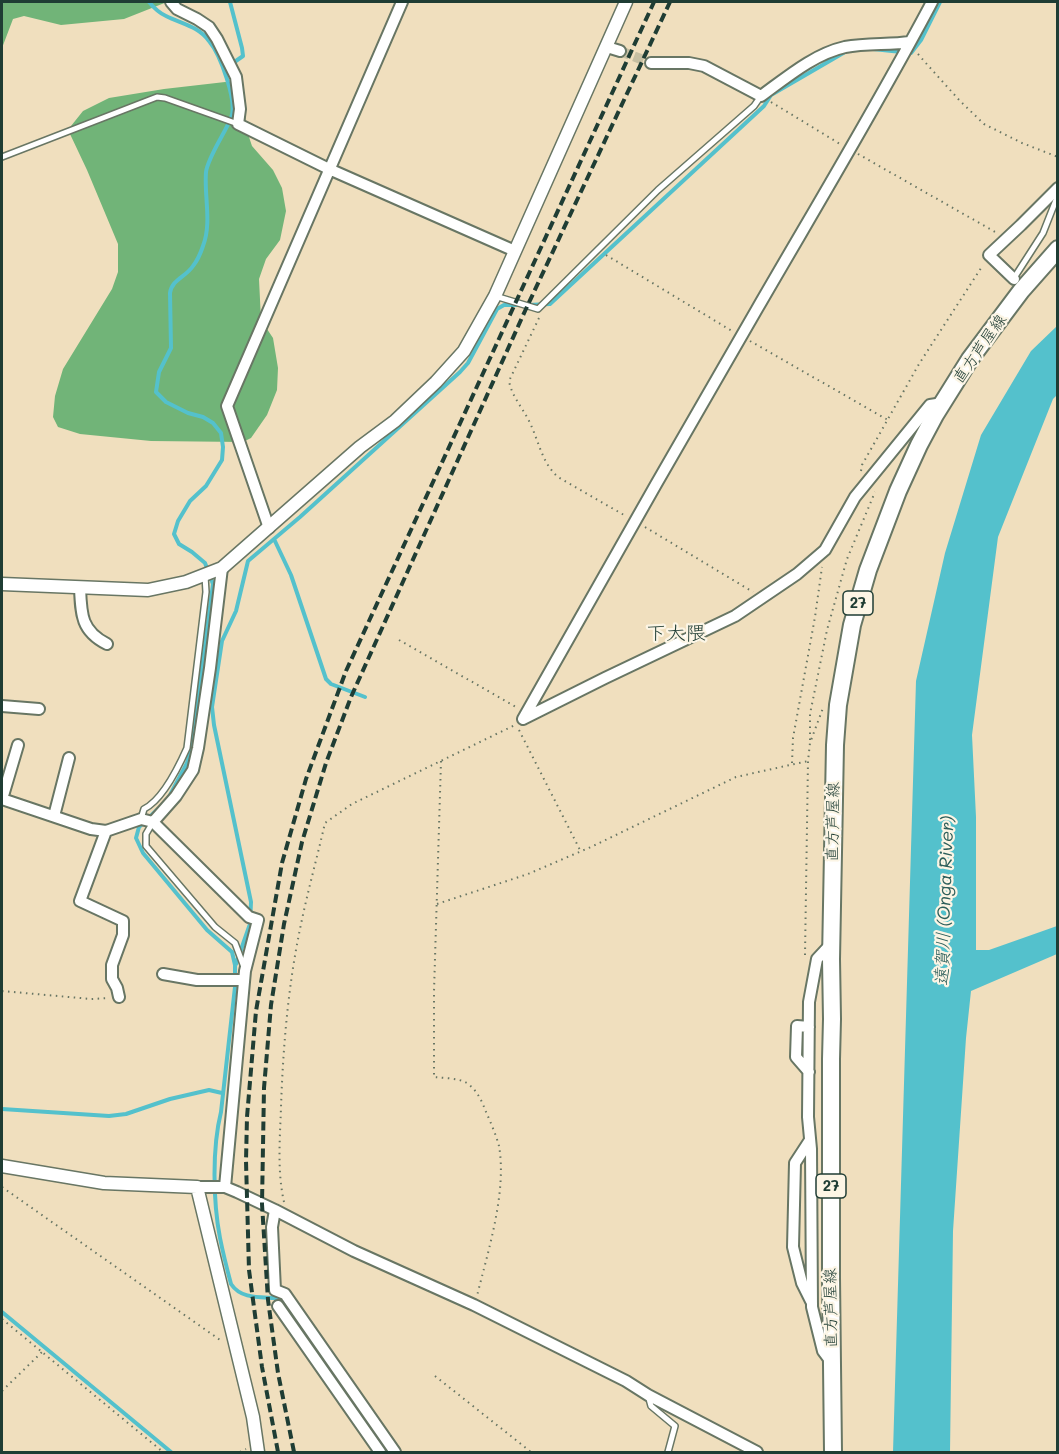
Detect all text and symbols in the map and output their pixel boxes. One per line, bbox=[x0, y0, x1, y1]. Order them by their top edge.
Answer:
street label: 直方芦屋線 bbox=[949, 311, 1011, 387]
road number: 27 bbox=[843, 591, 873, 615]
district label: 下大隈 bbox=[646, 622, 706, 646]
street label: 直方芦屋線 bbox=[823, 782, 843, 862]
water label: 遠賀川 (Onga River) bbox=[931, 815, 959, 987]
road number: 27 bbox=[816, 1174, 846, 1198]
street label: 直方芦屋線 bbox=[821, 1268, 841, 1348]

